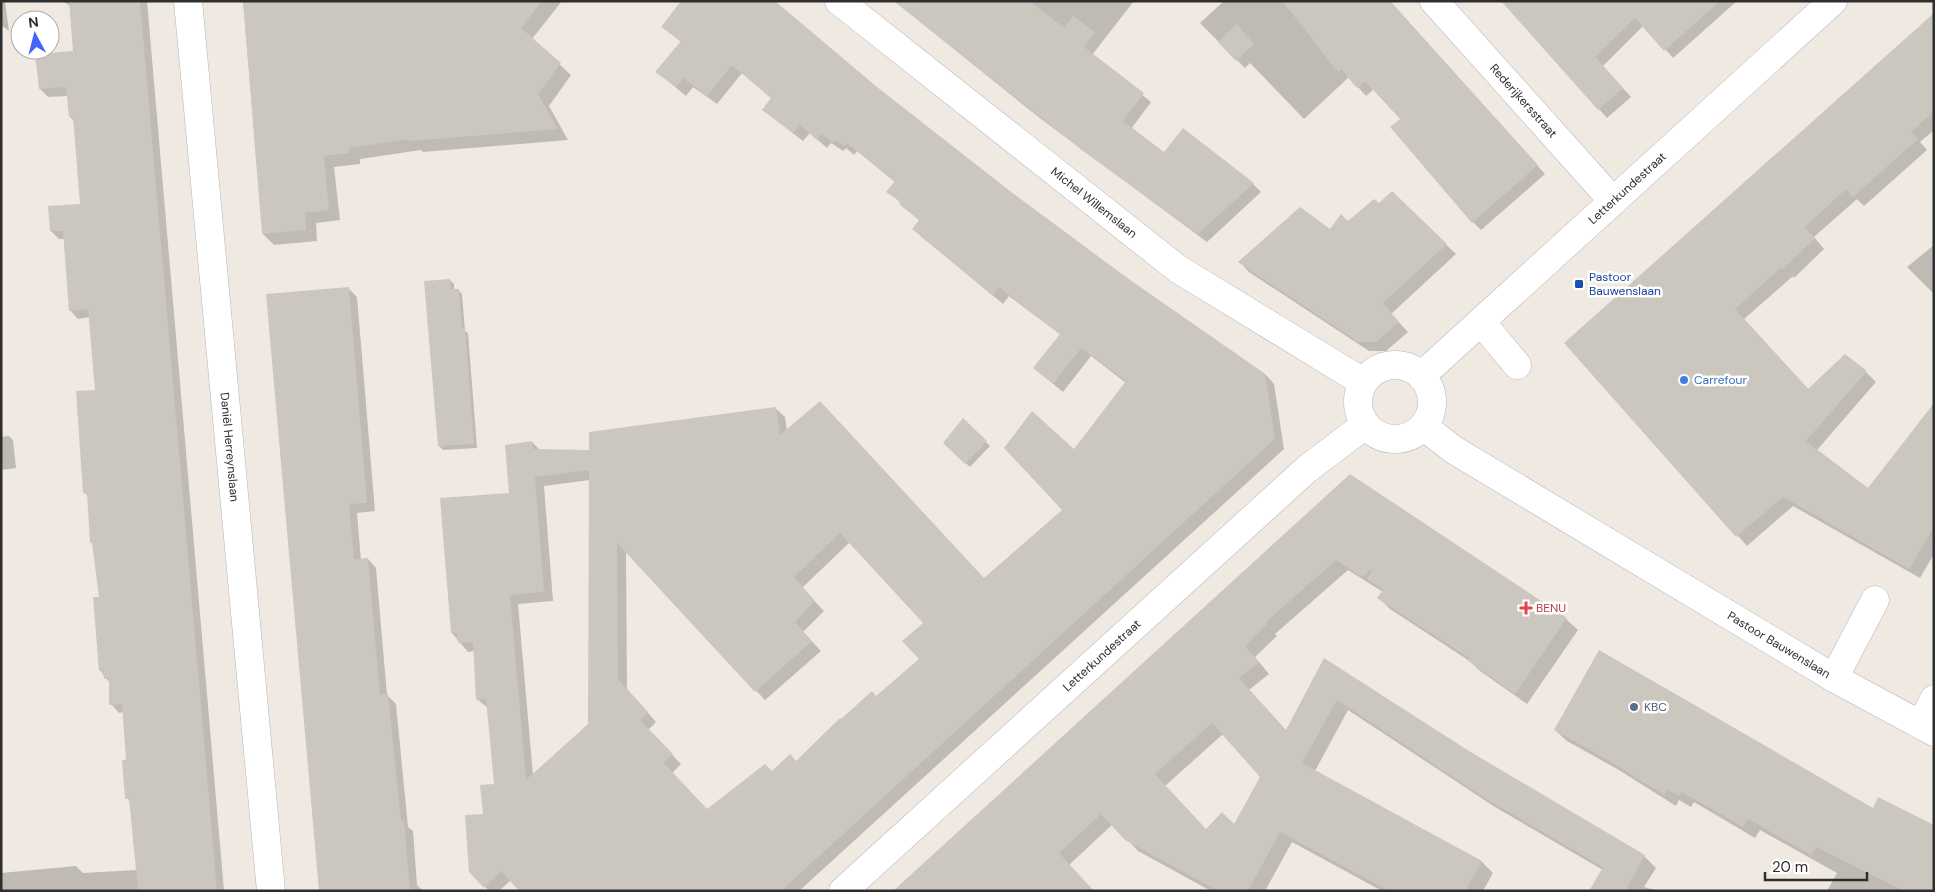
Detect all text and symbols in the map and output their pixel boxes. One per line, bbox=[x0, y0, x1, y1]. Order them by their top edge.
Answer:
north arrow bbox=[10, 10, 60, 60]
text: N bbox=[27, 13, 40, 32]
street label: Rederijkersstraat bbox=[1486, 61, 1561, 141]
street label: Letterkundestraat bbox=[1585, 148, 1670, 228]
street label: Michel Willemslaan bbox=[1048, 164, 1140, 242]
place label: Pastoor Bauwenslaan bbox=[1589, 269, 1661, 299]
marker: Pastoor Bauwenslaan bbox=[1573, 278, 1585, 290]
place label: Carrefour bbox=[1694, 372, 1747, 388]
marker: Carrefour bbox=[1678, 374, 1690, 386]
street label: Daniël Herreynslaan bbox=[217, 392, 243, 503]
place label: BENU bbox=[1536, 600, 1566, 616]
marker: BENU bbox=[1520, 602, 1532, 614]
street label: Pastoor Bauwenslaan bbox=[1724, 608, 1833, 682]
street label: Letterkundestraat bbox=[1060, 616, 1145, 695]
place label: KBC bbox=[1644, 699, 1667, 715]
marker: KBC bbox=[1628, 701, 1640, 713]
scale bar bbox=[1765, 850, 1868, 882]
text: 20 m bbox=[1772, 857, 1808, 877]

